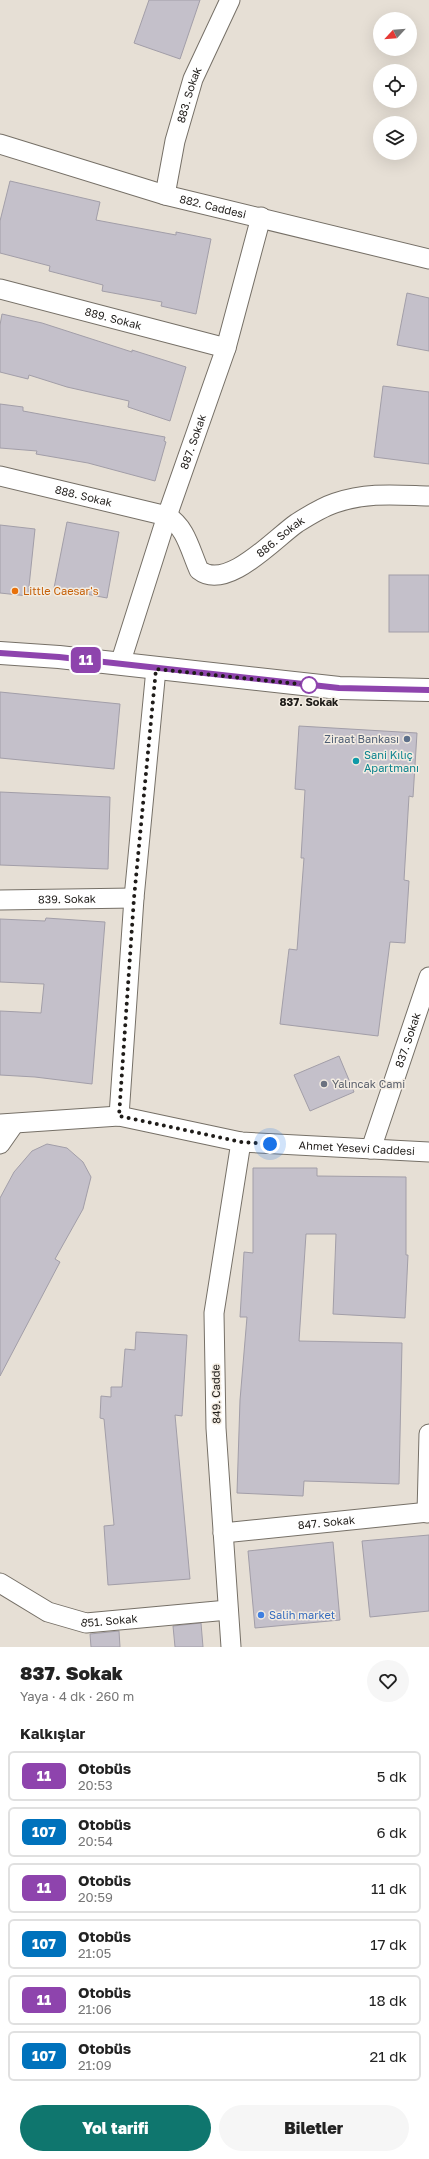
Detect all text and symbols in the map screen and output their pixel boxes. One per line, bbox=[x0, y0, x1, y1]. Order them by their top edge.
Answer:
north arrow bbox=[373, 12, 417, 56]
map controls bbox=[373, 12, 417, 160]
button: locate bbox=[373, 64, 417, 108]
street label: 883. Sokak bbox=[174, 65, 204, 124]
button: layers bbox=[373, 116, 417, 160]
street label: 882. Caddesi bbox=[178, 192, 248, 221]
street label: 889. Sokak bbox=[83, 304, 143, 332]
street label: 887. Sokak bbox=[177, 412, 208, 471]
street label: 888. Sokak bbox=[54, 482, 114, 509]
street label: 886. Sokak bbox=[253, 513, 307, 560]
place label: Little Caesar's bbox=[23, 584, 99, 597]
marker: Little Caesar's bbox=[10, 586, 20, 596]
line badge: 11 bbox=[68, 647, 104, 673]
text: 11 bbox=[79, 651, 93, 668]
marker: 837. Sokak bbox=[300, 676, 318, 694]
place label: 837. Sokak bbox=[279, 695, 339, 708]
place label: Ziraat Bankası bbox=[324, 732, 399, 745]
marker: Ziraat Bankası bbox=[402, 734, 412, 744]
place label: Sani Kılıç Apartmanı bbox=[364, 748, 419, 774]
marker: Sani Kılıç Apartmanı bbox=[351, 756, 361, 766]
street label: 839. Sokak bbox=[38, 892, 96, 905]
street label: 837. Sokak bbox=[392, 1011, 423, 1069]
place label: Yalıncak Cami bbox=[332, 1077, 405, 1090]
marker: Yalıncak Cami bbox=[319, 1079, 329, 1089]
your location bbox=[260, 1134, 280, 1154]
street label: Ahmet Yesevi Caddesi bbox=[298, 1138, 415, 1157]
street label: 849. Cadde bbox=[208, 1364, 223, 1424]
street label: 847. Sokak bbox=[297, 1513, 356, 1531]
place label: Salih market bbox=[269, 1608, 335, 1621]
marker: Salih market bbox=[256, 1610, 266, 1620]
street label: 851. Sokak bbox=[80, 1611, 138, 1629]
button: heart bbox=[367, 1660, 409, 1702]
text: 837. Sokak bbox=[20, 1661, 123, 1684]
text: Yaya · 4 dk · 260 m bbox=[20, 1688, 134, 1704]
text: Kalkışlar bbox=[20, 1724, 85, 1742]
text: Otobüs bbox=[78, 1759, 131, 1777]
text: 11 bbox=[37, 1767, 51, 1784]
text: 5 dk bbox=[377, 1767, 407, 1785]
text: 20:53 bbox=[78, 1777, 113, 1793]
text: Otobüs bbox=[78, 1815, 131, 1833]
text: 107 bbox=[32, 1823, 56, 1840]
text: 6 dk bbox=[376, 1823, 407, 1841]
text: 20:54 bbox=[78, 1833, 113, 1849]
text: Otobüs bbox=[78, 1871, 131, 1889]
text: 11 bbox=[37, 1879, 51, 1896]
text: 11 dk bbox=[371, 1879, 407, 1897]
text: 20:59 bbox=[78, 1889, 113, 1905]
text: Otobüs bbox=[78, 1927, 131, 1945]
text: 107 bbox=[32, 1935, 56, 1952]
text: 17 dk bbox=[370, 1935, 407, 1953]
text: 21:05 bbox=[78, 1945, 111, 1961]
text: Otobüs bbox=[78, 1983, 131, 2001]
text: 11 bbox=[37, 1991, 51, 2008]
text: 18 dk bbox=[369, 1991, 407, 2009]
text: 21:06 bbox=[78, 2001, 112, 2017]
text: Otobüs bbox=[78, 2039, 131, 2057]
text: 107 bbox=[32, 2047, 56, 2064]
text: 21 dk bbox=[370, 2047, 407, 2065]
text: 21:09 bbox=[78, 2057, 112, 2073]
button: Yol tarifi bbox=[20, 2105, 211, 2151]
button: Biletler bbox=[219, 2105, 409, 2151]

